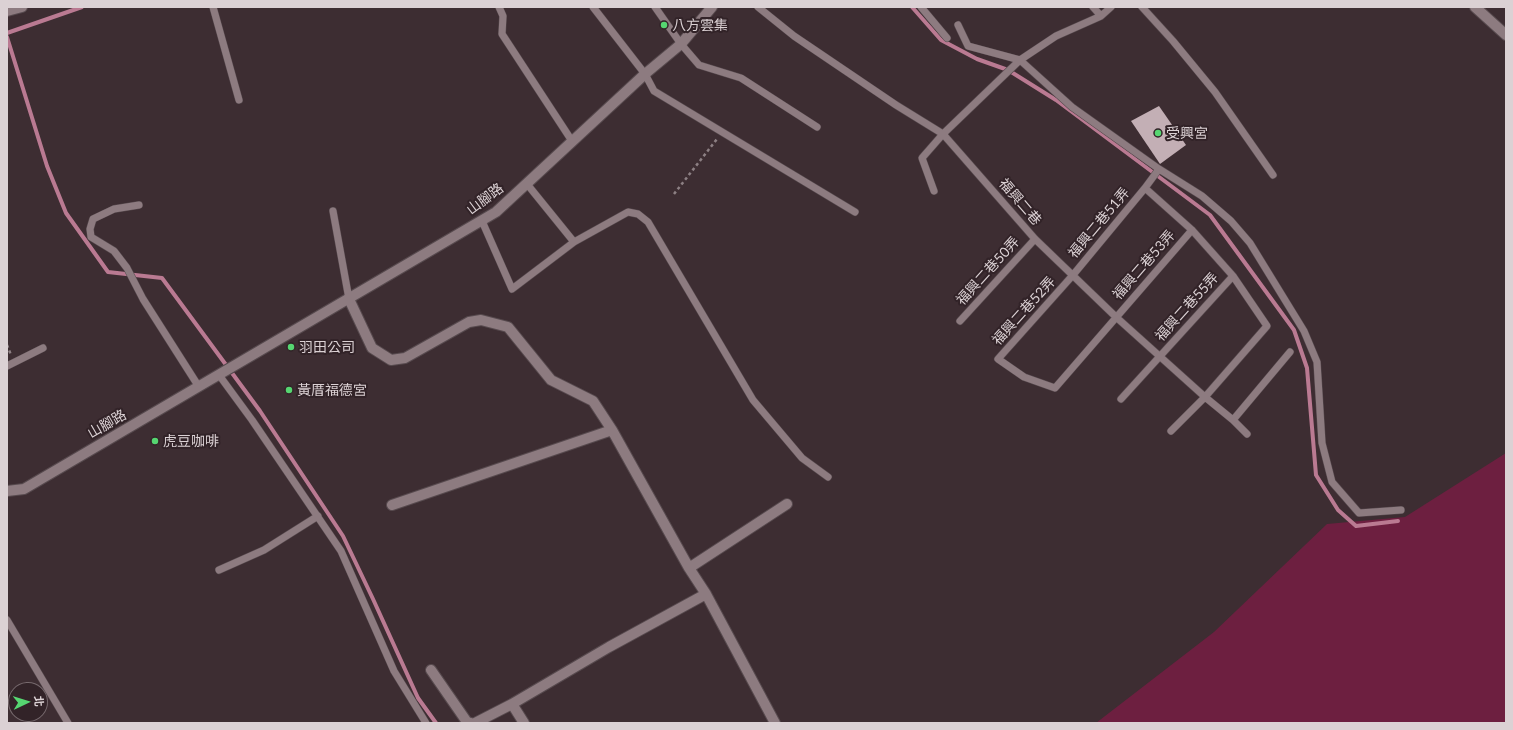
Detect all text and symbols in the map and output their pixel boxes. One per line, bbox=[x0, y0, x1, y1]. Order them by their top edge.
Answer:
place label: 八方雲集 bbox=[672, 17, 728, 33]
marker: 八方雲集 bbox=[659, 20, 669, 30]
place label: 受興宮 bbox=[1166, 125, 1208, 141]
marker: 受興宮 bbox=[1153, 128, 1163, 138]
street label: 福興二巷 bbox=[995, 175, 1045, 229]
street label: 山腳路 bbox=[463, 180, 507, 218]
street label: 福興二巷51弄 bbox=[1065, 185, 1133, 261]
street label: 福興二巷53弄 bbox=[1109, 227, 1179, 303]
street label: 福興二巷50弄 bbox=[953, 233, 1023, 309]
street label: 福興二巷55弄 bbox=[1152, 269, 1222, 345]
street label: 福興二巷52弄 bbox=[989, 273, 1059, 349]
place label: 羽田公司 bbox=[299, 339, 355, 355]
marker: 羽田公司 bbox=[286, 342, 296, 352]
place label: 黃厝福德宮 bbox=[297, 382, 367, 398]
marker: 黃厝福德宮 bbox=[284, 385, 294, 395]
street label: 山腳路 bbox=[85, 406, 129, 442]
place label: 虎豆咖啡 bbox=[163, 433, 219, 449]
marker: 虎豆咖啡 bbox=[150, 436, 160, 446]
north arrow bbox=[8, 682, 48, 722]
text: 北 bbox=[33, 695, 46, 707]

